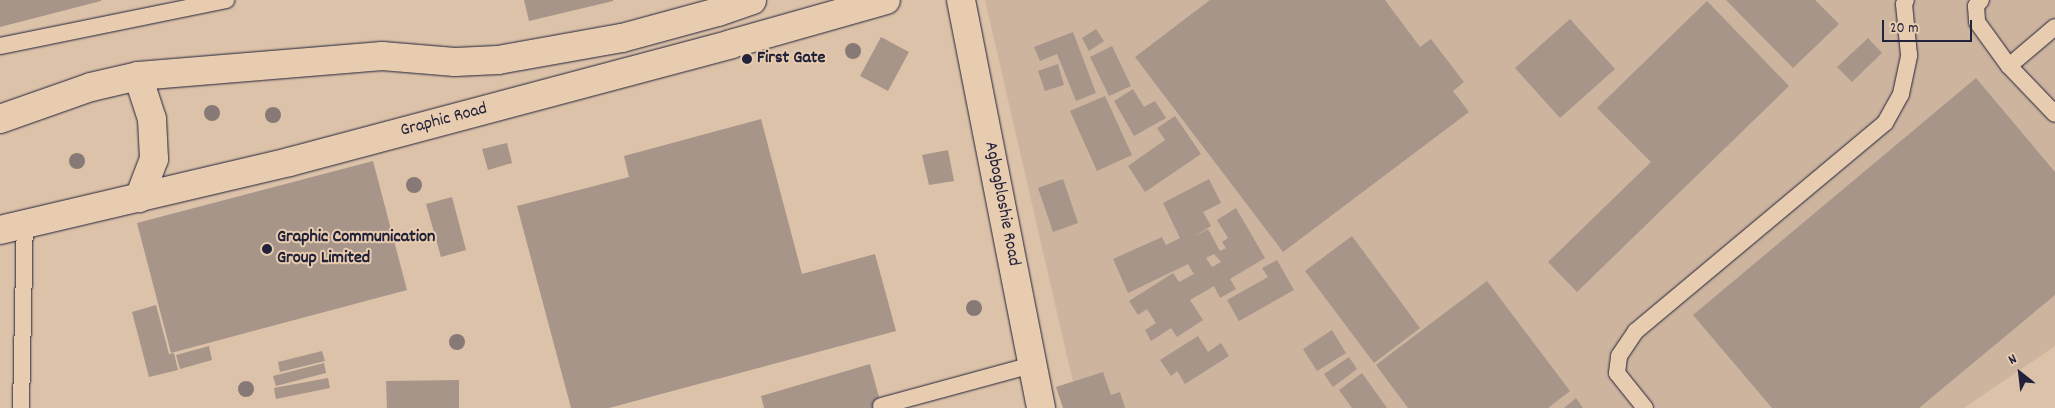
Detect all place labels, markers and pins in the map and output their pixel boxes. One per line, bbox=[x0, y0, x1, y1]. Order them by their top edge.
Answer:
place label: First Gate bbox=[757, 48, 825, 70]
marker: First Gate bbox=[741, 53, 753, 65]
place label: Graphic Communication Group Limited bbox=[277, 228, 435, 270]
marker: Graphic Communication Group Limited bbox=[261, 243, 273, 255]

